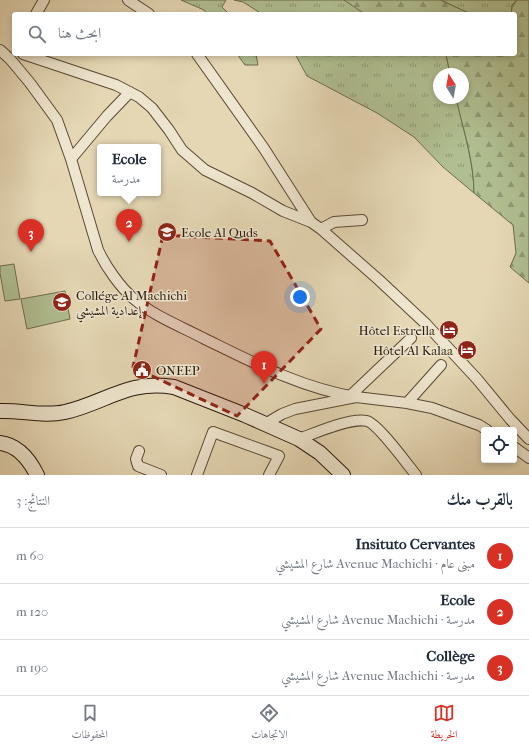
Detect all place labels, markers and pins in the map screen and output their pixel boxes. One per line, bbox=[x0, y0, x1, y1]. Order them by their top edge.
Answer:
pin: 2 bbox=[116, 209, 142, 242]
pin: 3 bbox=[18, 219, 44, 252]
school or university icon: Ecole Al Quds bbox=[156, 221, 178, 243]
place label: Ecole Al Quds bbox=[181, 225, 258, 240]
place label: Collége Al Machichi إعدادية المشيشي bbox=[76, 288, 187, 323]
school or university icon: Collége Al Machichi إعدادية المشيشي bbox=[51, 291, 73, 313]
hotel icon: Hôtel Estrella bbox=[438, 319, 460, 341]
place label: Hôtel Estrella bbox=[359, 323, 436, 338]
hotel icon: Hôtel Al Kalaa bbox=[456, 339, 478, 361]
place label: Hôtel Al Kalaa bbox=[373, 343, 454, 358]
pin: 1 bbox=[251, 351, 277, 384]
public building icon: ONEEP bbox=[131, 359, 153, 381]
place label: ONEEP bbox=[156, 363, 200, 378]

